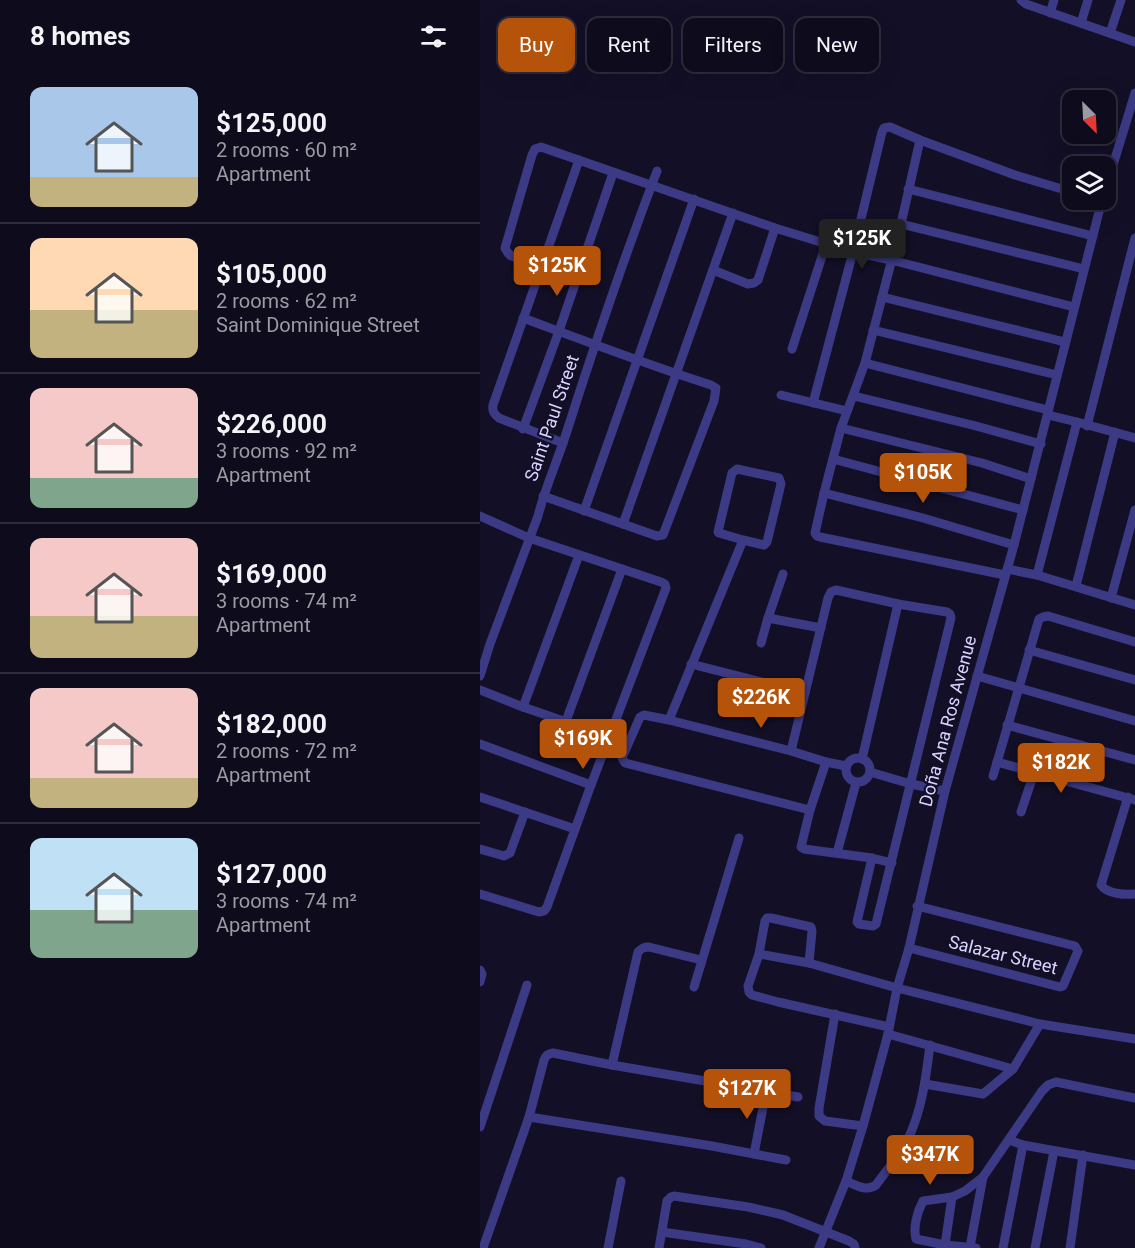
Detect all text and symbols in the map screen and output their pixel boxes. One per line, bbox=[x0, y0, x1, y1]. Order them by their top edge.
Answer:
chip: Buy bbox=[498, 18, 575, 72]
chip: Rent bbox=[587, 18, 671, 72]
chip: Filters bbox=[683, 18, 783, 72]
chip: New bbox=[795, 18, 879, 72]
icon: filters bbox=[417, 20, 450, 53]
text: 8 homes bbox=[30, 21, 131, 51]
north arrow bbox=[1062, 90, 1116, 144]
map controls bbox=[1062, 90, 1116, 210]
text: $125,000 bbox=[216, 108, 327, 138]
icon: home bbox=[78, 111, 150, 183]
text: 2 rooms · 60 m² bbox=[216, 138, 357, 162]
button: layers bbox=[1062, 156, 1116, 210]
text: Apartment bbox=[216, 162, 311, 186]
pin: $125K bbox=[820, 219, 904, 270]
text: $125K bbox=[833, 226, 891, 250]
pin: $125K bbox=[515, 246, 599, 297]
text: $125K bbox=[528, 253, 586, 277]
text: $105,000 bbox=[216, 259, 327, 289]
icon: home bbox=[78, 262, 150, 334]
text: 2 rooms · 62 m² bbox=[216, 289, 357, 313]
text: Saint Dominique Street bbox=[216, 313, 420, 337]
street label: Saint Paul Street bbox=[520, 352, 583, 484]
text: $226,000 bbox=[216, 409, 327, 439]
icon: home bbox=[78, 412, 150, 484]
text: 3 rooms · 92 m² bbox=[216, 439, 357, 463]
pin: $105K bbox=[881, 453, 965, 504]
text: $105K bbox=[894, 460, 952, 484]
text: Apartment bbox=[216, 463, 311, 487]
text: $169,000 bbox=[216, 559, 327, 589]
icon: home bbox=[78, 562, 150, 634]
text: 3 rooms · 74 m² bbox=[216, 589, 357, 613]
text: Apartment bbox=[216, 613, 311, 637]
street label: Doña Ana Ros Avenue bbox=[915, 633, 980, 809]
pin: $226K bbox=[719, 678, 803, 729]
text: $226K bbox=[732, 685, 790, 709]
text: $182,000 bbox=[216, 709, 327, 739]
icon: home bbox=[78, 712, 150, 784]
pin: $169K bbox=[541, 719, 625, 770]
text: $169K bbox=[554, 726, 612, 750]
text: 2 rooms · 72 m² bbox=[216, 739, 357, 763]
pin: $182K bbox=[1019, 743, 1103, 794]
text: $182K bbox=[1032, 750, 1090, 774]
text: Apartment bbox=[216, 763, 311, 787]
text: $127,000 bbox=[216, 859, 327, 889]
icon: home bbox=[78, 862, 150, 934]
text: 3 rooms · 74 m² bbox=[216, 889, 357, 913]
text: Apartment bbox=[216, 913, 311, 937]
street label: Salazar Street bbox=[947, 931, 1060, 978]
pin: $127K bbox=[705, 1069, 789, 1120]
text: $127K bbox=[718, 1076, 776, 1100]
pin: $347K bbox=[888, 1135, 972, 1186]
text: $347K bbox=[901, 1142, 959, 1166]

